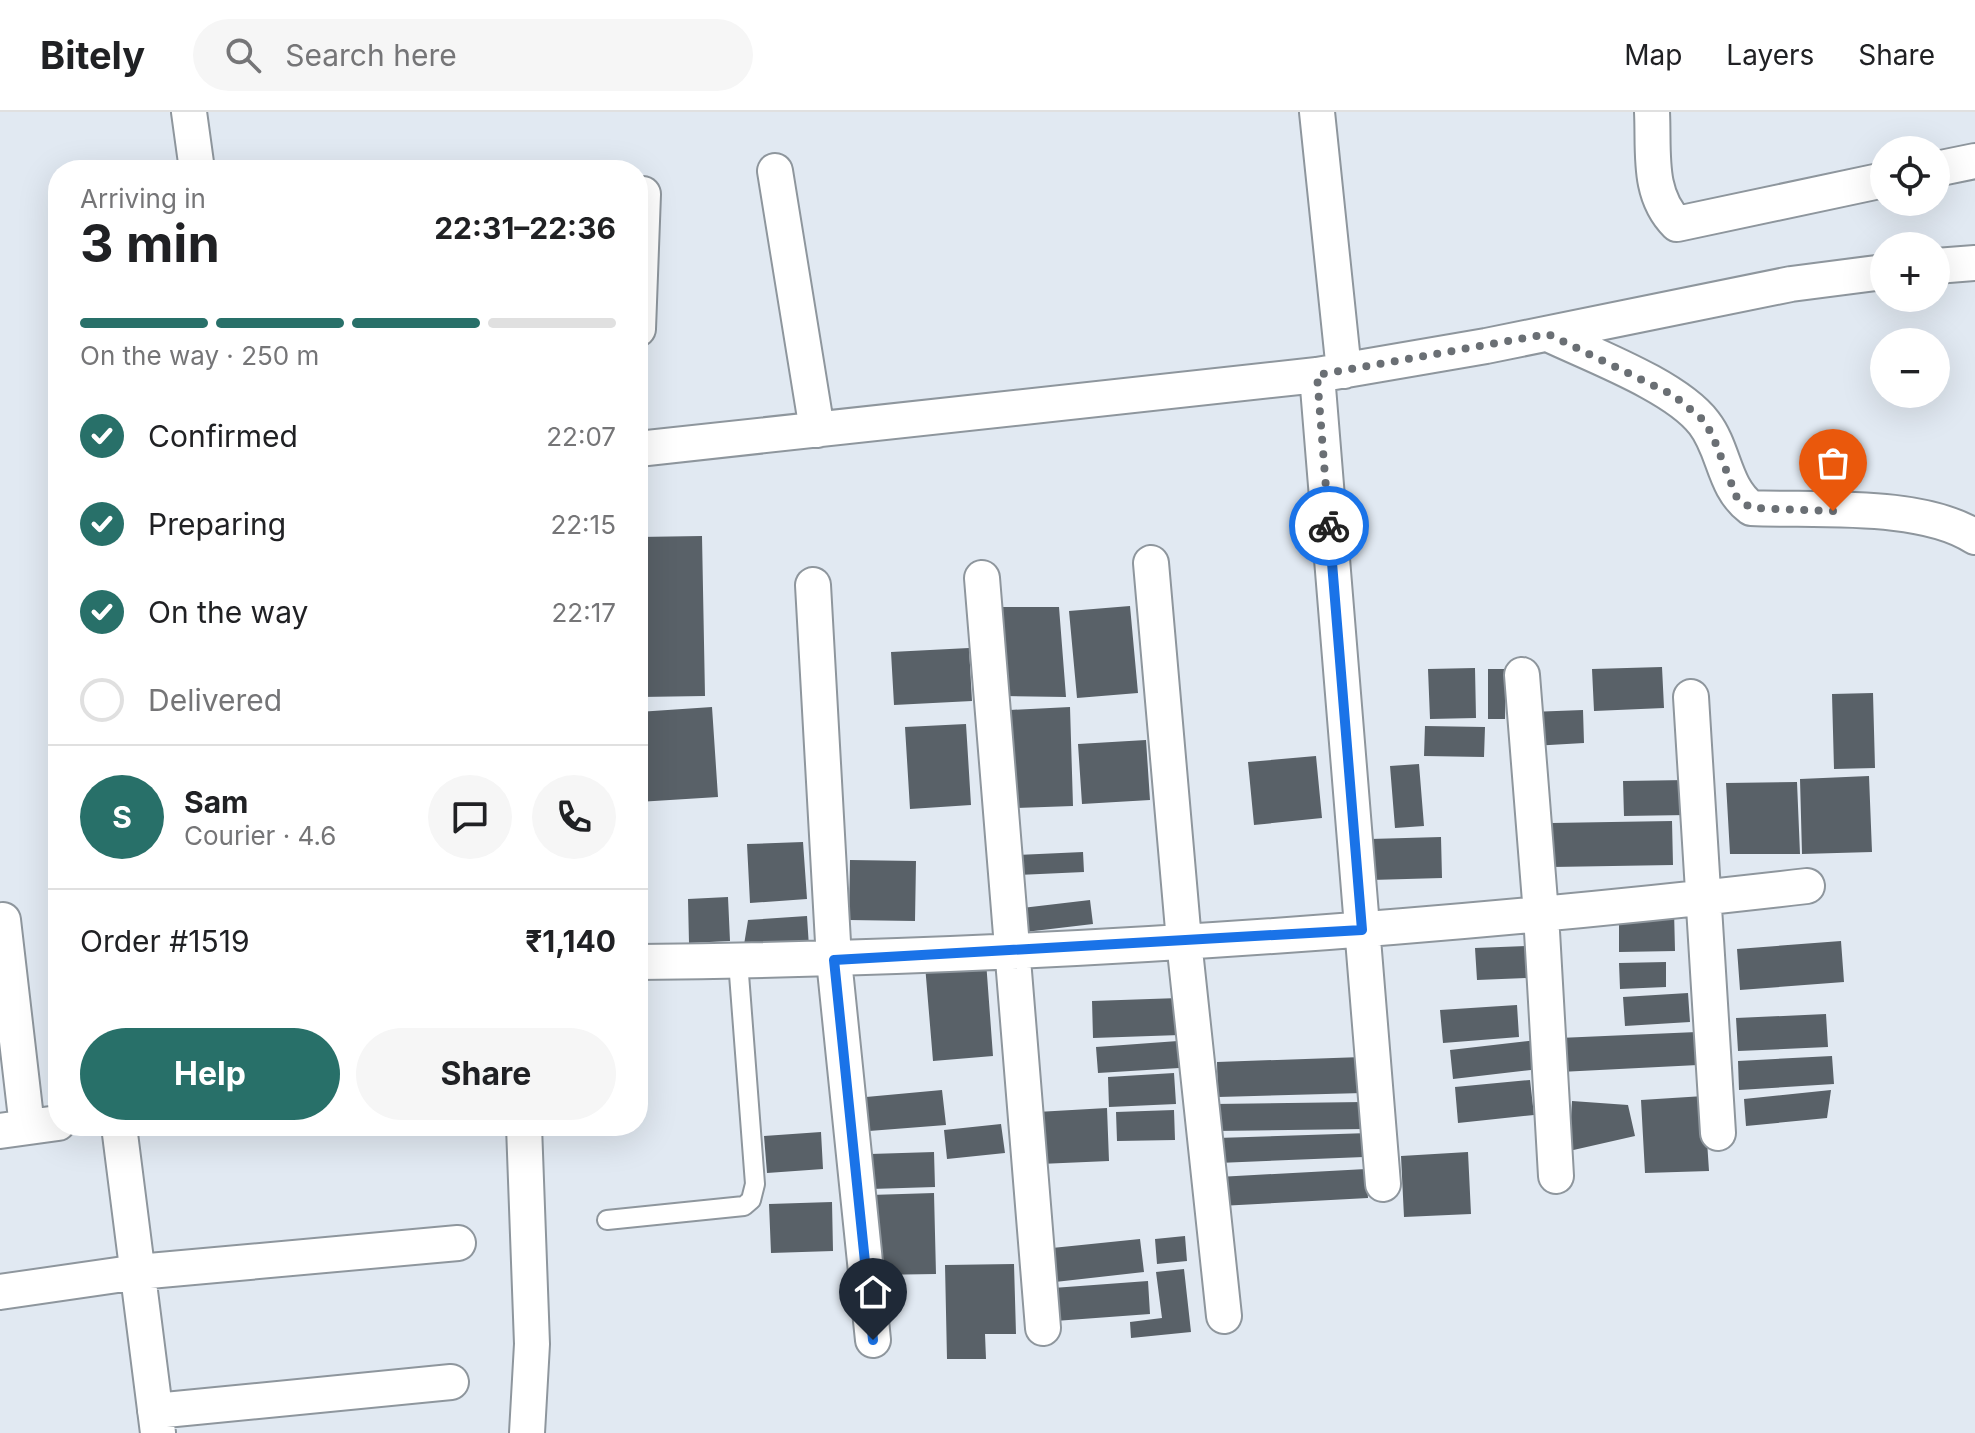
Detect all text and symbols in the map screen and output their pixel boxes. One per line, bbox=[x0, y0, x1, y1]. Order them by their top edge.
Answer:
search box bbox=[193, 19, 753, 91]
text: Bitely bbox=[40, 32, 145, 78]
icon: search bbox=[221, 33, 265, 77]
text: Search here bbox=[285, 37, 457, 73]
text: Map bbox=[1624, 38, 1682, 72]
text: Layers bbox=[1726, 38, 1814, 72]
text: Share bbox=[1858, 38, 1935, 72]
map controls bbox=[1870, 136, 1950, 408]
button: locate bbox=[1870, 136, 1950, 216]
text: Arriving in bbox=[80, 183, 206, 214]
text: 22:31–22:36 bbox=[434, 210, 616, 246]
text: 3 min bbox=[80, 212, 220, 275]
button: + bbox=[1870, 232, 1950, 312]
button: − bbox=[1870, 328, 1950, 408]
text: On the way · 250 m bbox=[80, 340, 319, 371]
icon: check bbox=[80, 414, 124, 458]
text: Confirmed bbox=[148, 418, 298, 454]
text: 22:07 bbox=[546, 421, 616, 452]
pin bbox=[1799, 429, 1867, 511]
icon: bag bbox=[1811, 441, 1855, 485]
courier bbox=[1289, 486, 1369, 566]
icon: check bbox=[80, 502, 124, 546]
icon: bike bbox=[1307, 504, 1351, 548]
text: Preparing bbox=[148, 506, 286, 542]
text: 22:15 bbox=[550, 509, 616, 540]
icon: check bbox=[80, 590, 124, 634]
text: On the way bbox=[148, 594, 308, 630]
text: 22:17 bbox=[552, 597, 616, 628]
text: Delivered bbox=[148, 682, 282, 718]
button: chat bbox=[428, 775, 512, 859]
button: phone bbox=[532, 775, 616, 859]
text: Sam bbox=[184, 784, 248, 820]
text: S bbox=[112, 799, 132, 835]
text: Courier · 4.6 bbox=[184, 820, 336, 851]
text: Order #1519 bbox=[80, 923, 250, 959]
text: ₹1,140 bbox=[525, 923, 616, 959]
button: Help bbox=[80, 1028, 340, 1120]
button: Share bbox=[356, 1028, 616, 1120]
pin bbox=[839, 1258, 907, 1340]
icon: home bbox=[851, 1270, 895, 1314]

